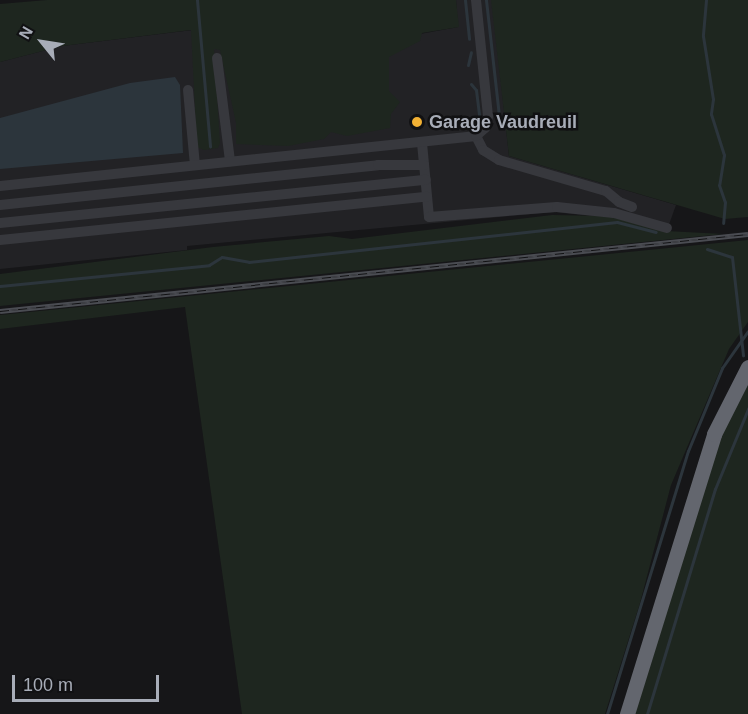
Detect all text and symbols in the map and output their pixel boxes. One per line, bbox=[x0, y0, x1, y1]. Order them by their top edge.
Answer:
north arrow bbox=[12, 12, 72, 72]
text: N bbox=[16, 23, 36, 42]
place label: Garage Vaudreuil bbox=[429, 111, 577, 133]
marker: Garage Vaudreuil bbox=[410, 115, 424, 129]
scale bar bbox=[15, 663, 162, 701]
text: 100 m bbox=[23, 675, 73, 695]

